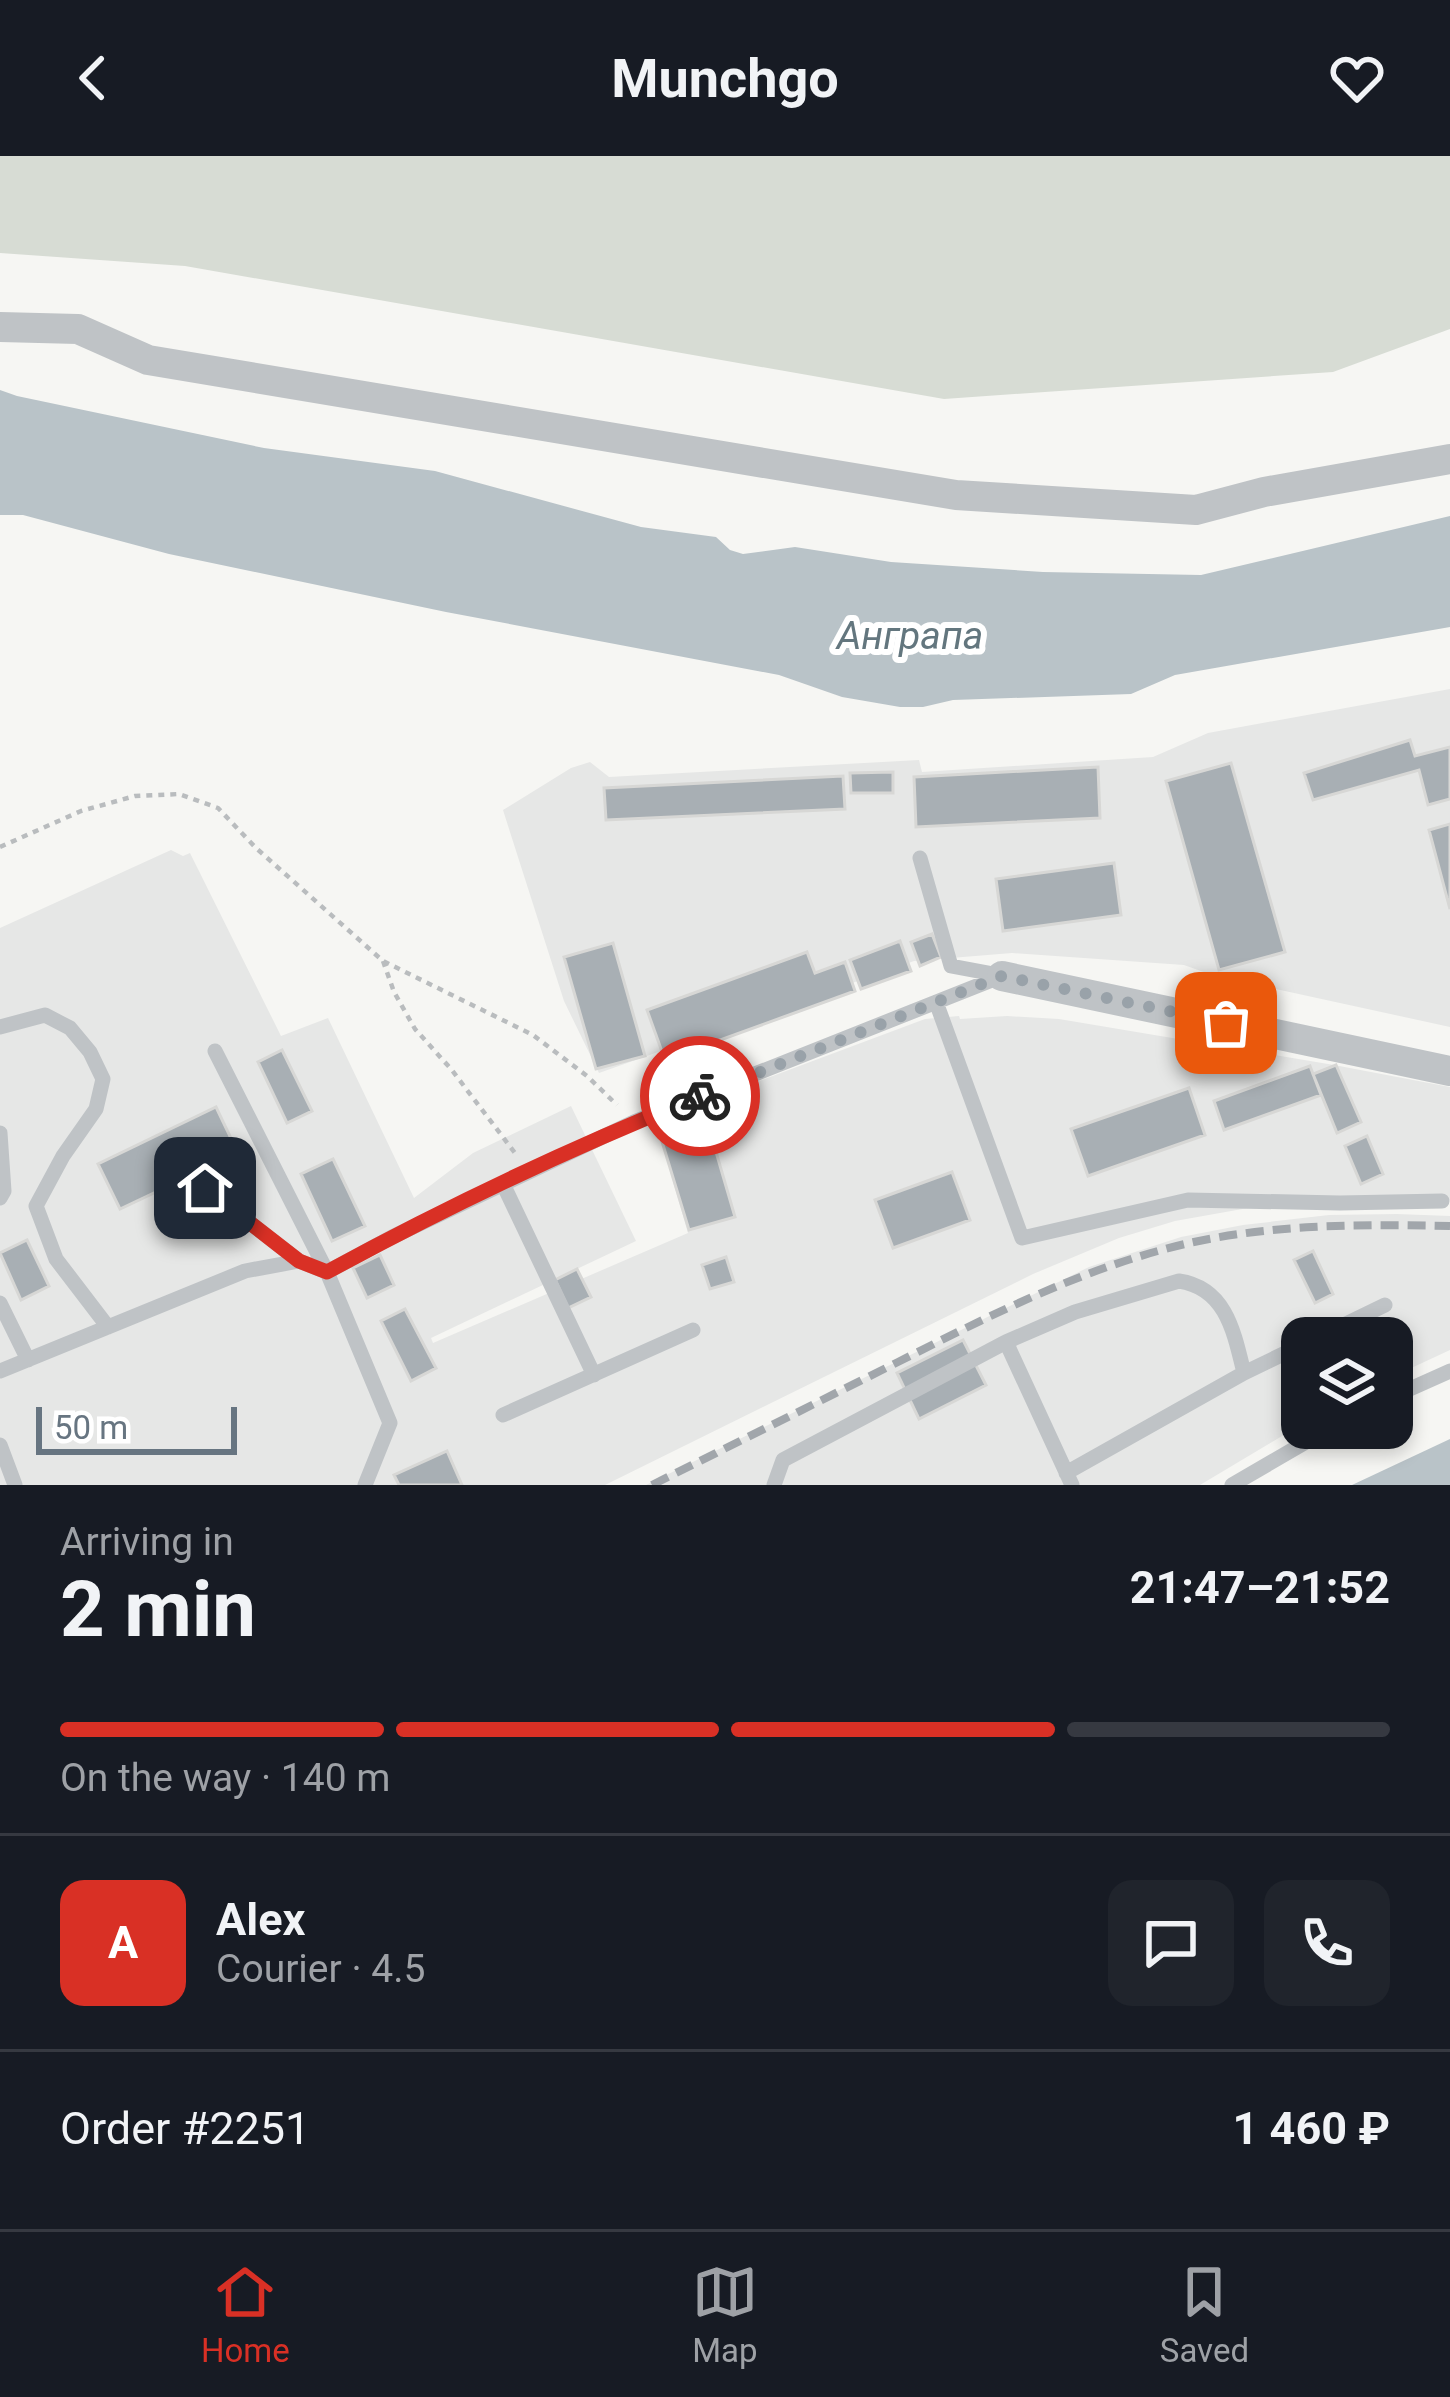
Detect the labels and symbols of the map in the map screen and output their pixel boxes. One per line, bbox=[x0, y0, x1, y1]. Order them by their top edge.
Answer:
water label: Анграпа bbox=[835, 613, 983, 659]
pin bbox=[1175, 972, 1277, 1074]
courier bbox=[640, 1036, 760, 1156]
pin bbox=[154, 1137, 256, 1239]
scale bar bbox=[36, 1401, 237, 1454]

